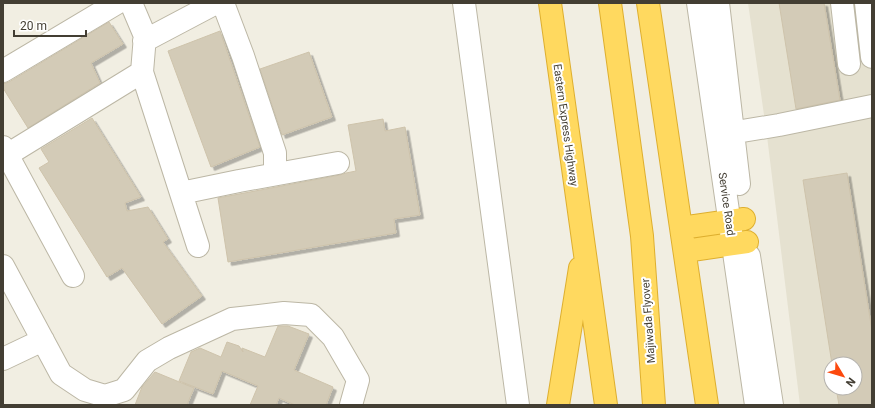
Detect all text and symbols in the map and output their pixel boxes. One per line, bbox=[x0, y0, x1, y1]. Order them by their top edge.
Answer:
scale bar bbox=[14, 12, 86, 38]
text: 20 m bbox=[20, 19, 47, 33]
street label: Eastern Express Highway bbox=[550, 63, 581, 188]
street label: Service Road bbox=[716, 172, 737, 237]
street label: Majiwada Flyover bbox=[639, 278, 658, 364]
north arrow bbox=[823, 356, 863, 396]
text: N bbox=[843, 375, 858, 389]

